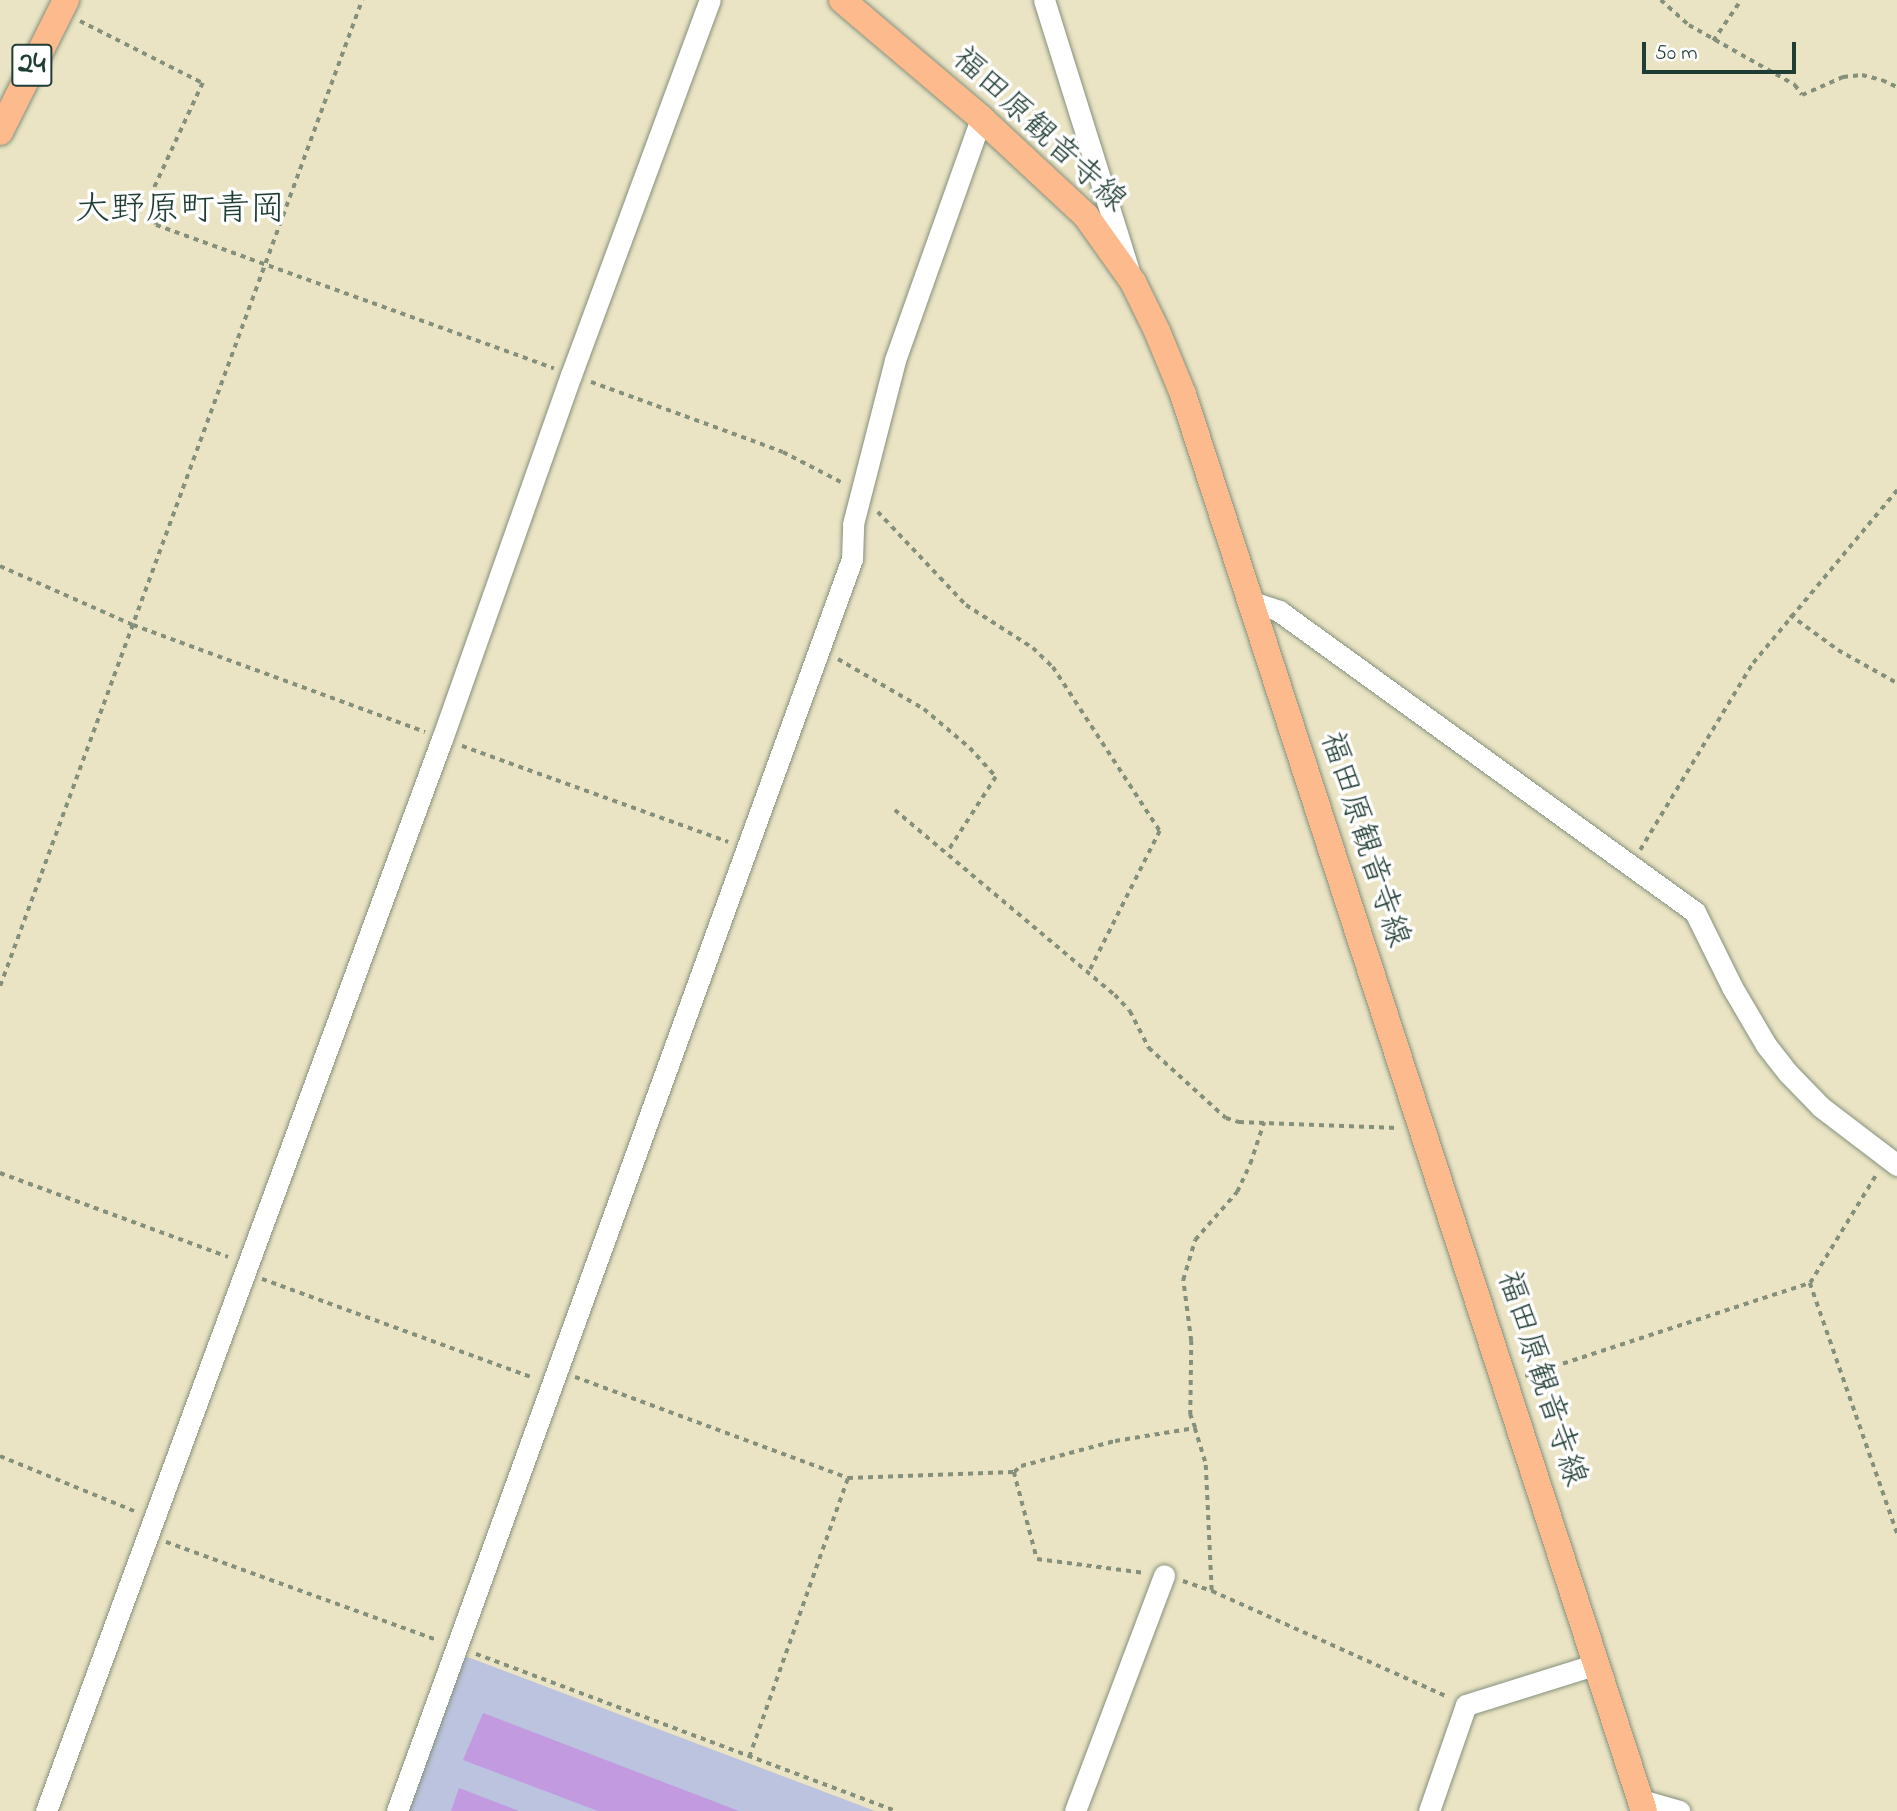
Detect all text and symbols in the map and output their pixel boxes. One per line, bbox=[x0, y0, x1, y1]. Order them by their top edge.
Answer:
scale bar bbox=[1645, 28, 1799, 72]
road number: 24 bbox=[11, 39, 53, 92]
text: 50 m bbox=[1655, 39, 1698, 69]
street label: 福田原観音寺線 bbox=[943, 41, 1133, 221]
district label: 大野原町青岡 bbox=[75, 190, 285, 232]
street label: 福田原観音寺線 bbox=[1310, 728, 1416, 952]
street label: 福田原観音寺線 bbox=[1487, 1267, 1593, 1491]

